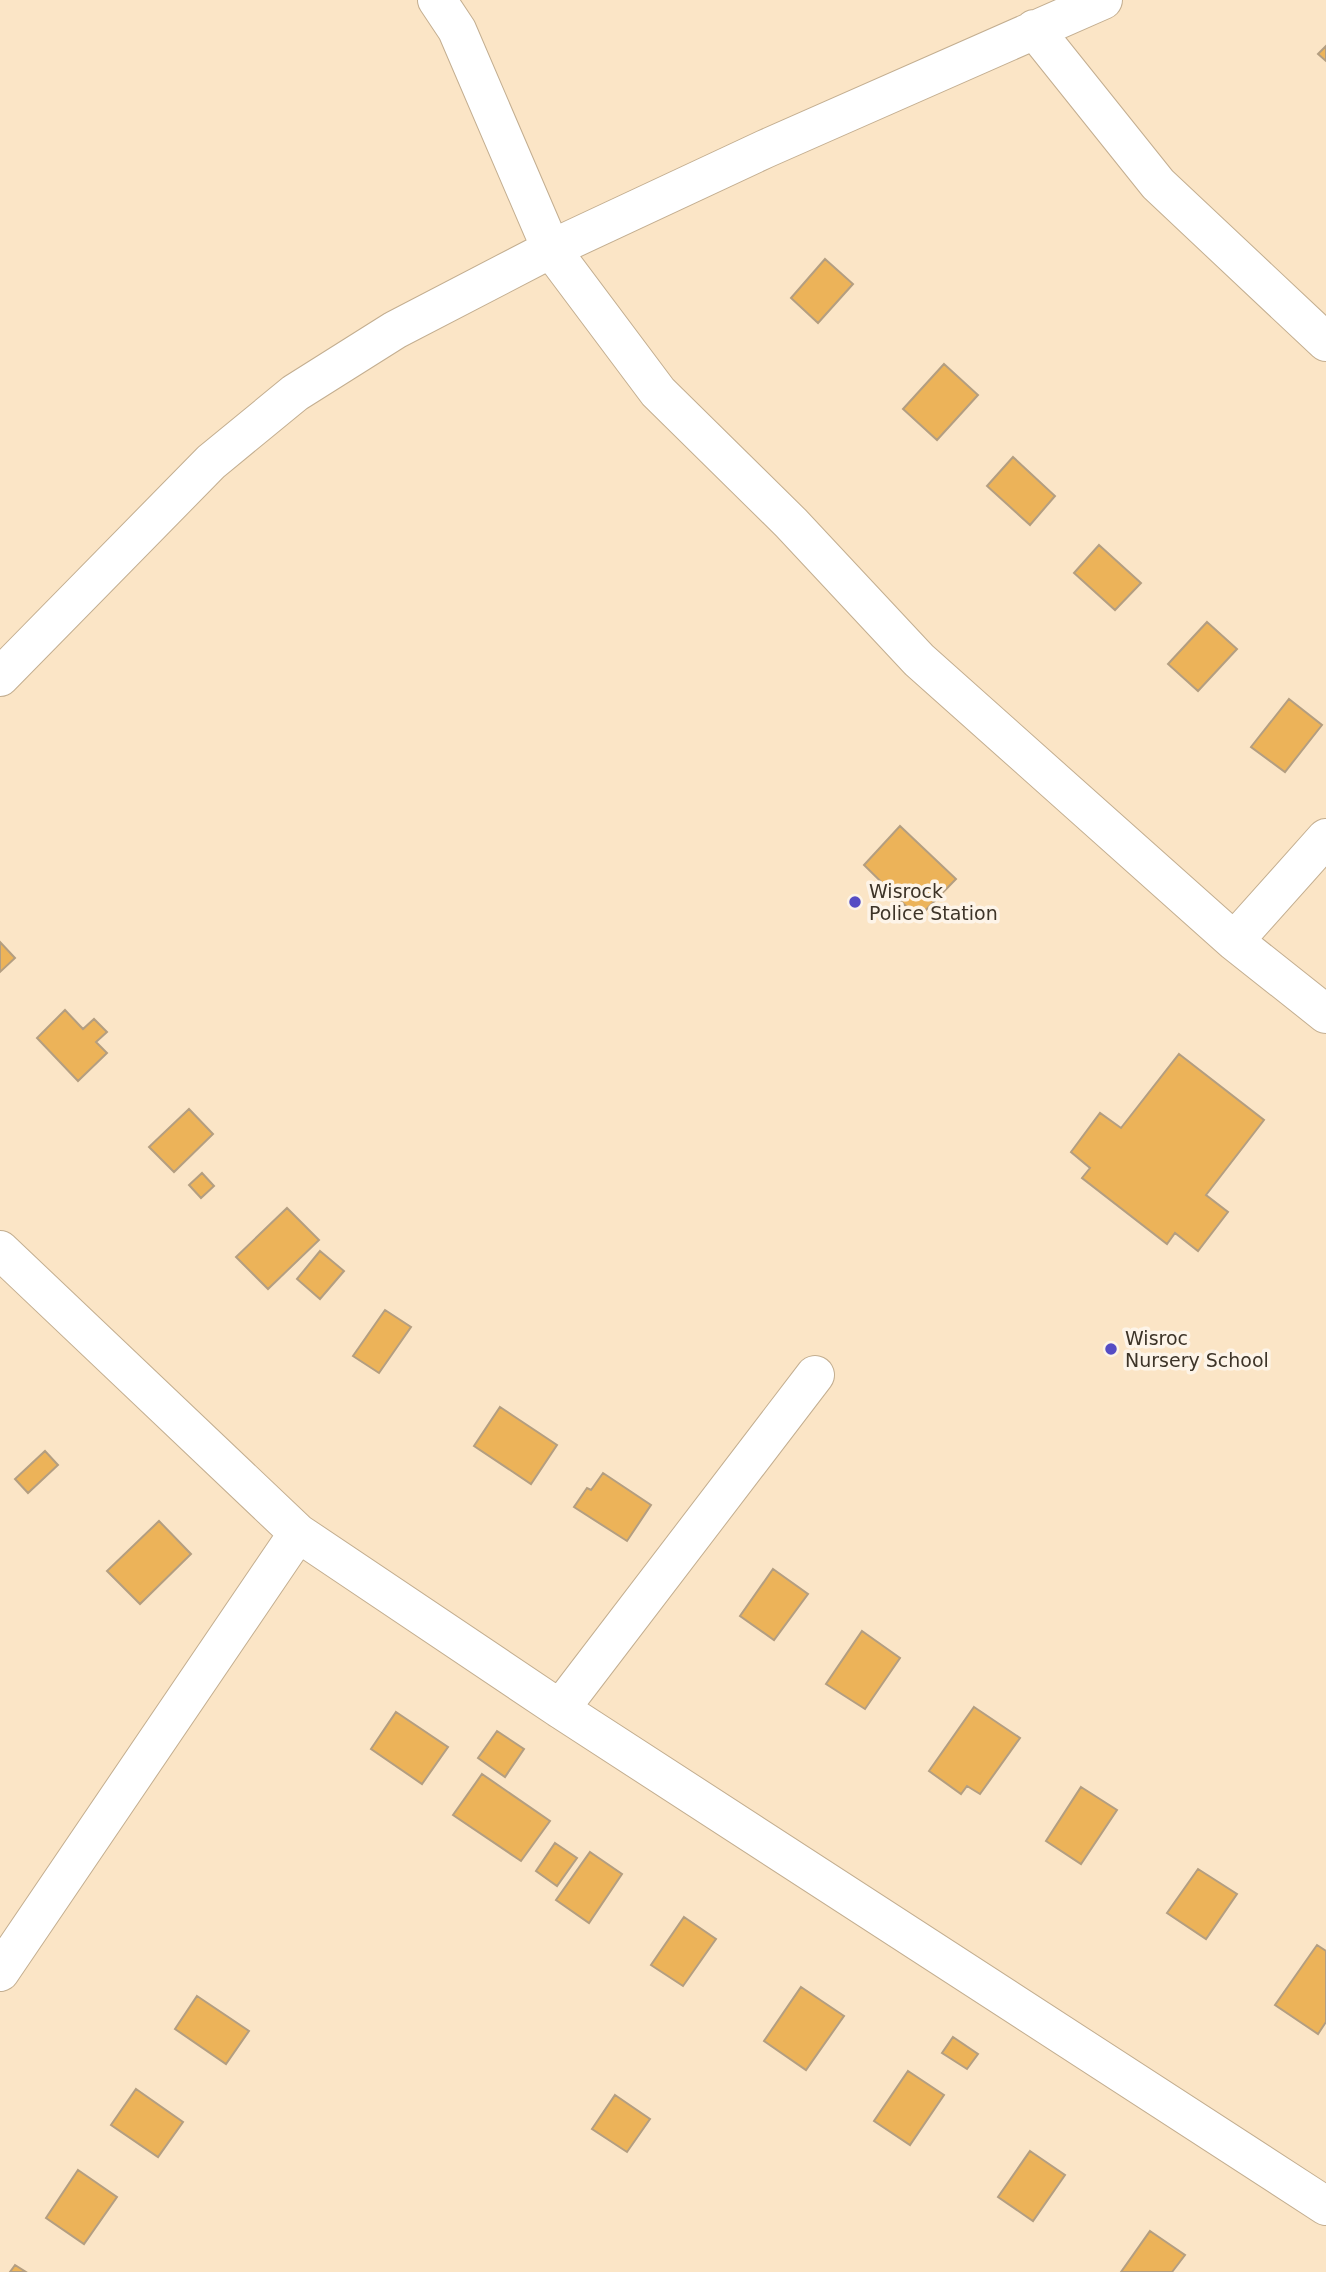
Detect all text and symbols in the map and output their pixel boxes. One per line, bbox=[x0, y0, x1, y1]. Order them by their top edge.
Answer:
place label: Wisrock Police Station bbox=[869, 880, 998, 924]
marker: Wisrock Police Station bbox=[847, 894, 863, 910]
place label: Wisroc Nursery School bbox=[1125, 1327, 1269, 1371]
marker: Wisroc Nursery School bbox=[1103, 1341, 1119, 1357]

